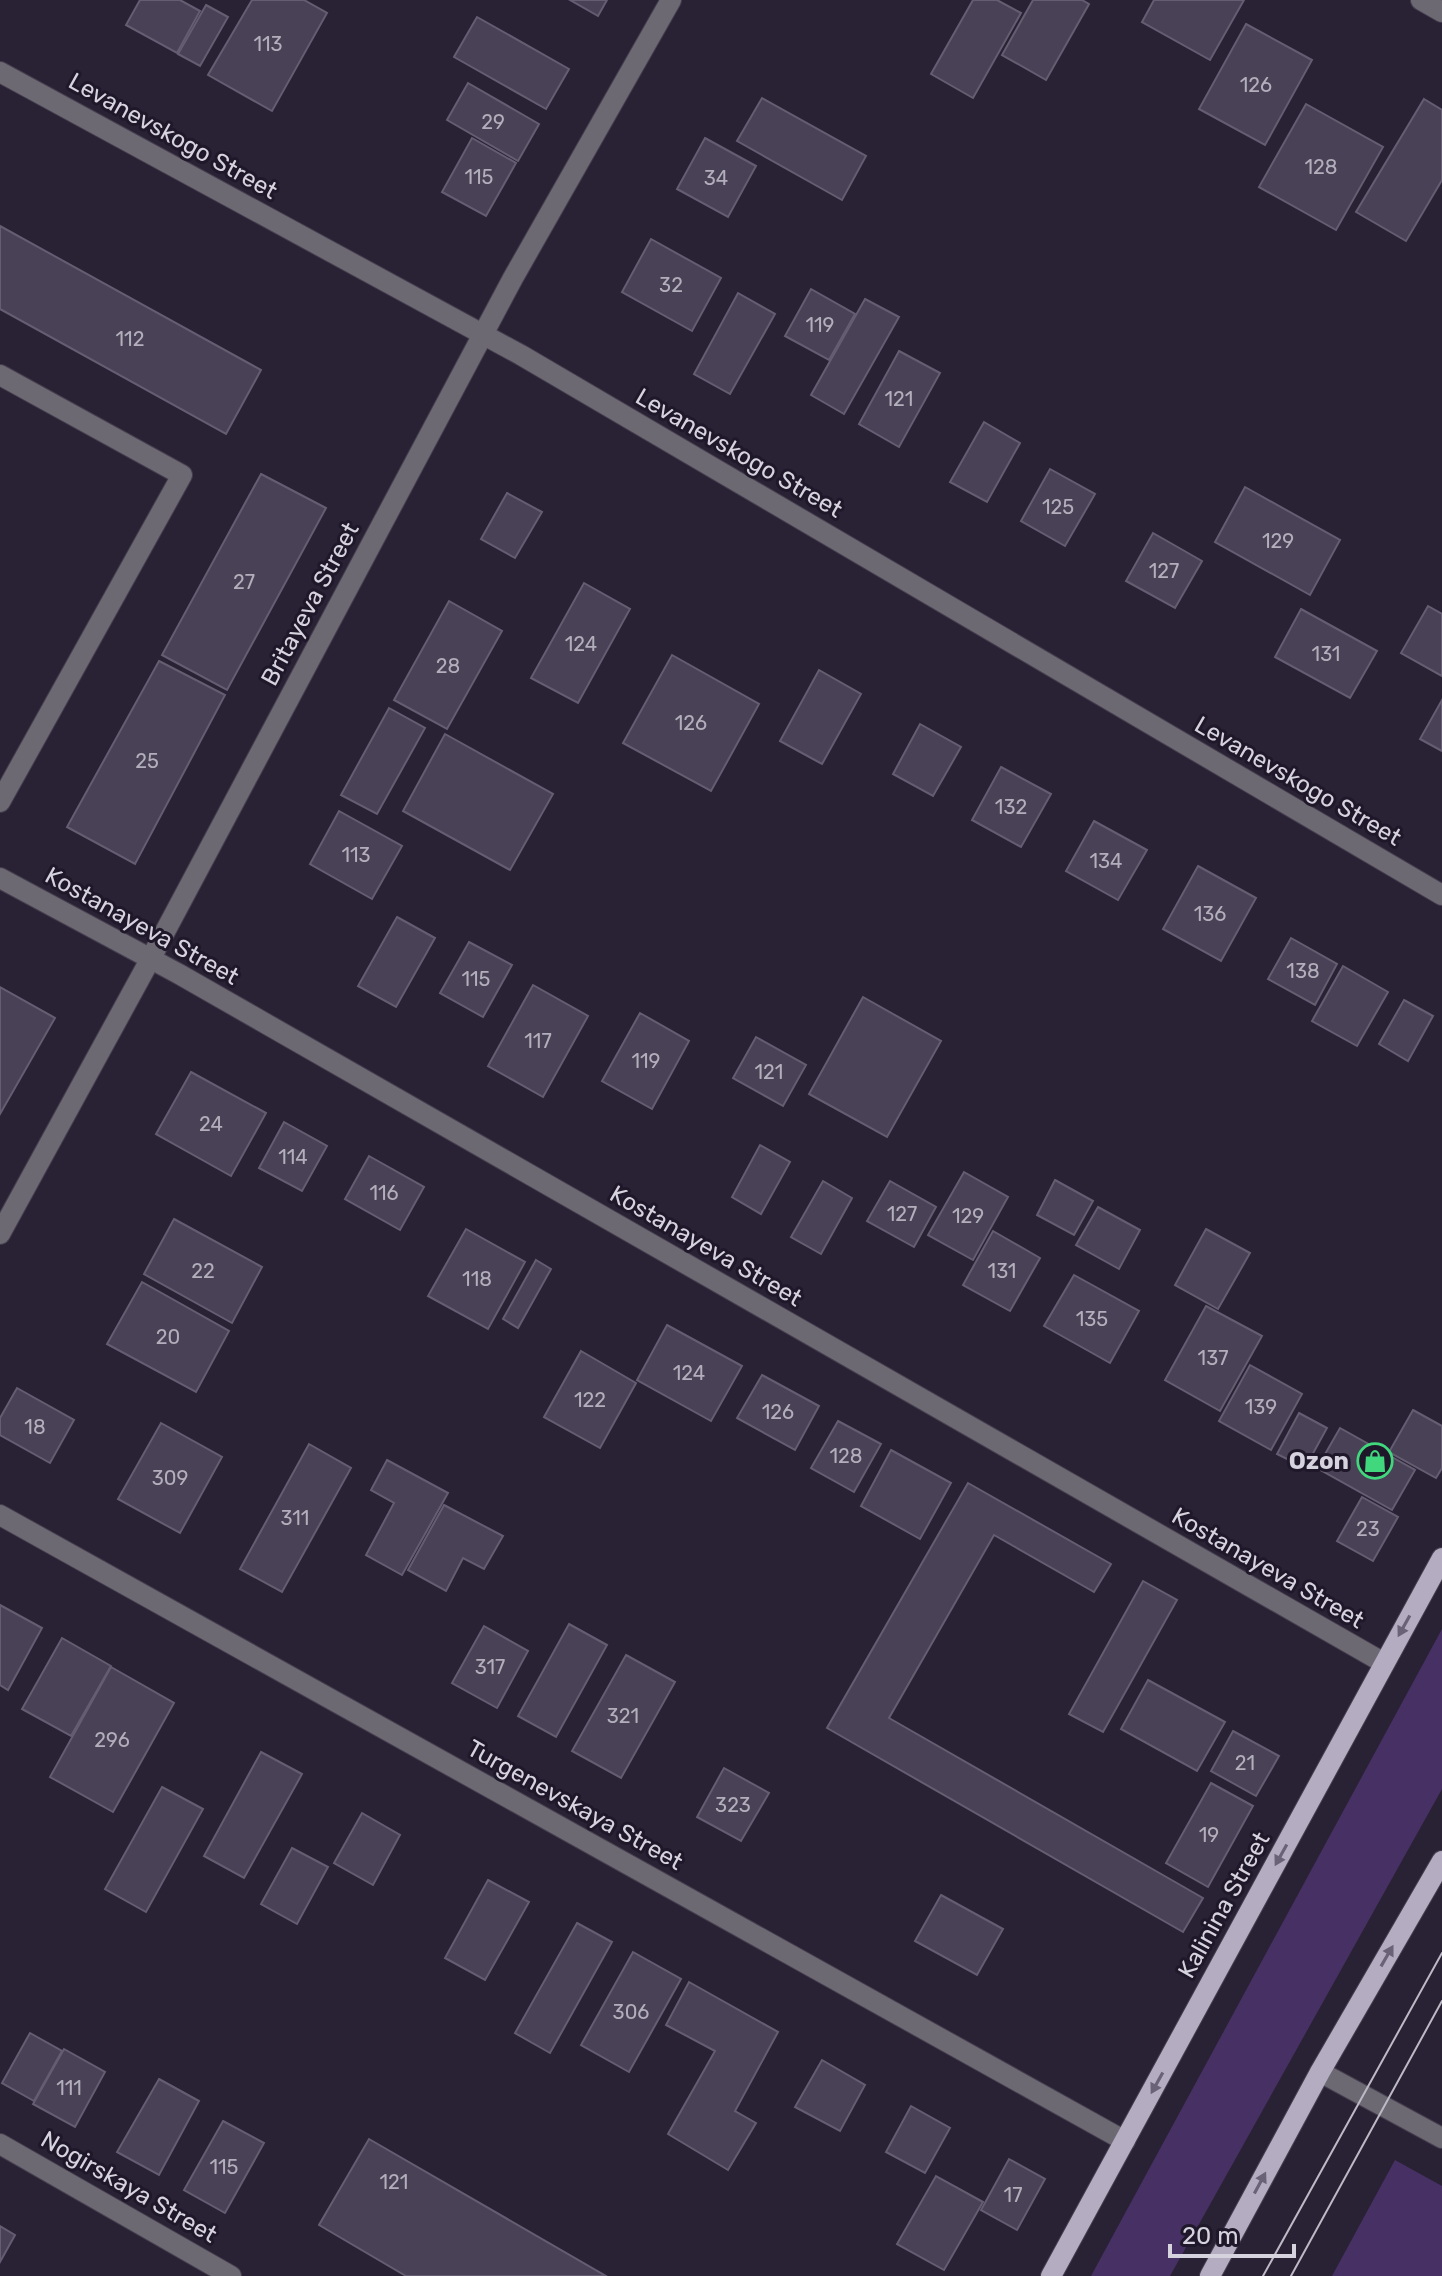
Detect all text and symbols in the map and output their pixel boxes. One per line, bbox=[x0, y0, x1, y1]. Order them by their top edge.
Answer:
house number: 113 bbox=[253, 32, 283, 56]
street label: Levanevskogo Street bbox=[64, 67, 282, 205]
house number: 126 bbox=[1240, 73, 1272, 97]
house number: 29 bbox=[481, 110, 505, 134]
house number: 128 bbox=[1304, 155, 1338, 179]
house number: 115 bbox=[465, 165, 494, 189]
house number: 34 bbox=[704, 166, 728, 190]
house number: 32 bbox=[659, 273, 683, 297]
house number: 119 bbox=[806, 313, 834, 337]
house number: 112 bbox=[116, 327, 144, 351]
street label: Levanevskogo Street bbox=[631, 382, 847, 524]
house number: 121 bbox=[885, 387, 913, 411]
house number: 125 bbox=[1042, 495, 1074, 519]
street label: Britayeva Street bbox=[255, 518, 365, 690]
house number: 129 bbox=[1262, 529, 1294, 553]
house number: 127 bbox=[1149, 559, 1179, 583]
house number: 27 bbox=[233, 570, 255, 594]
house number: 124 bbox=[565, 632, 597, 656]
house number: 131 bbox=[1312, 642, 1340, 666]
house number: 28 bbox=[436, 654, 460, 678]
street label: Levanevskogo Street bbox=[1190, 710, 1406, 852]
house number: 126 bbox=[675, 711, 707, 735]
house number: 25 bbox=[135, 749, 159, 773]
house number: 132 bbox=[995, 795, 1027, 819]
house number: 113 bbox=[341, 843, 371, 867]
house number: 134 bbox=[1090, 849, 1123, 873]
street label: Kostanayeva Street bbox=[40, 861, 244, 991]
house number: 136 bbox=[1194, 902, 1226, 926]
house number: 138 bbox=[1286, 959, 1320, 983]
house number: 115 bbox=[462, 967, 491, 991]
house number: 117 bbox=[524, 1029, 552, 1053]
house number: 119 bbox=[632, 1049, 660, 1073]
house number: 121 bbox=[755, 1060, 783, 1084]
house number: 24 bbox=[199, 1112, 223, 1136]
house number: 114 bbox=[278, 1145, 308, 1169]
street label: Kostanayeva Street bbox=[605, 1180, 807, 1312]
house number: 116 bbox=[369, 1181, 399, 1205]
house number: 127 bbox=[887, 1202, 917, 1226]
house number: 129 bbox=[952, 1204, 984, 1228]
house number: 22 bbox=[191, 1259, 215, 1283]
house number: 131 bbox=[988, 1259, 1016, 1283]
house number: 118 bbox=[462, 1267, 492, 1291]
house number: 135 bbox=[1076, 1307, 1108, 1331]
house number: 20 bbox=[156, 1325, 180, 1349]
house number: 137 bbox=[1198, 1346, 1228, 1370]
house number: 124 bbox=[673, 1361, 705, 1385]
house number: 122 bbox=[574, 1388, 606, 1412]
house number: 139 bbox=[1245, 1395, 1277, 1419]
house number: 126 bbox=[762, 1400, 794, 1424]
house number: 18 bbox=[24, 1415, 46, 1439]
shop icon: Ozon bbox=[1356, 1442, 1394, 1480]
house number: 128 bbox=[829, 1444, 863, 1468]
place label: Ozon bbox=[1289, 1447, 1349, 1475]
house number: 309 bbox=[152, 1466, 188, 1490]
street label: Kostanayeva Street bbox=[1167, 1502, 1369, 1634]
house number: 311 bbox=[281, 1506, 309, 1530]
house number: 23 bbox=[1356, 1517, 1380, 1541]
one-way arrow bbox=[1397, 1615, 1411, 1637]
house number: 317 bbox=[475, 1655, 505, 1679]
house number: 321 bbox=[607, 1704, 639, 1728]
house number: 296 bbox=[94, 1728, 130, 1752]
street label: Turgenevskaya Street bbox=[462, 1734, 688, 1876]
house number: 21 bbox=[1235, 1751, 1255, 1775]
house number: 323 bbox=[715, 1793, 751, 1817]
house number: 19 bbox=[1199, 1823, 1219, 1847]
street label: Kalinina Street bbox=[1172, 1827, 1276, 1983]
one-way arrow bbox=[1274, 1844, 1288, 1866]
one-way arrow bbox=[1380, 1945, 1394, 1967]
house number: 306 bbox=[613, 2000, 649, 2024]
one-way arrow bbox=[1150, 2072, 1163, 2095]
house number: 111 bbox=[56, 2076, 82, 2100]
street label: Nogirskaya Street bbox=[36, 2125, 222, 2249]
house number: 115 bbox=[210, 2155, 239, 2179]
house number: 121 bbox=[380, 2170, 408, 2194]
one-way arrow bbox=[1254, 2171, 1267, 2194]
house number: 17 bbox=[1004, 2183, 1022, 2207]
scale bar bbox=[1170, 2208, 1294, 2258]
text: 20 m bbox=[1182, 2222, 1239, 2250]

